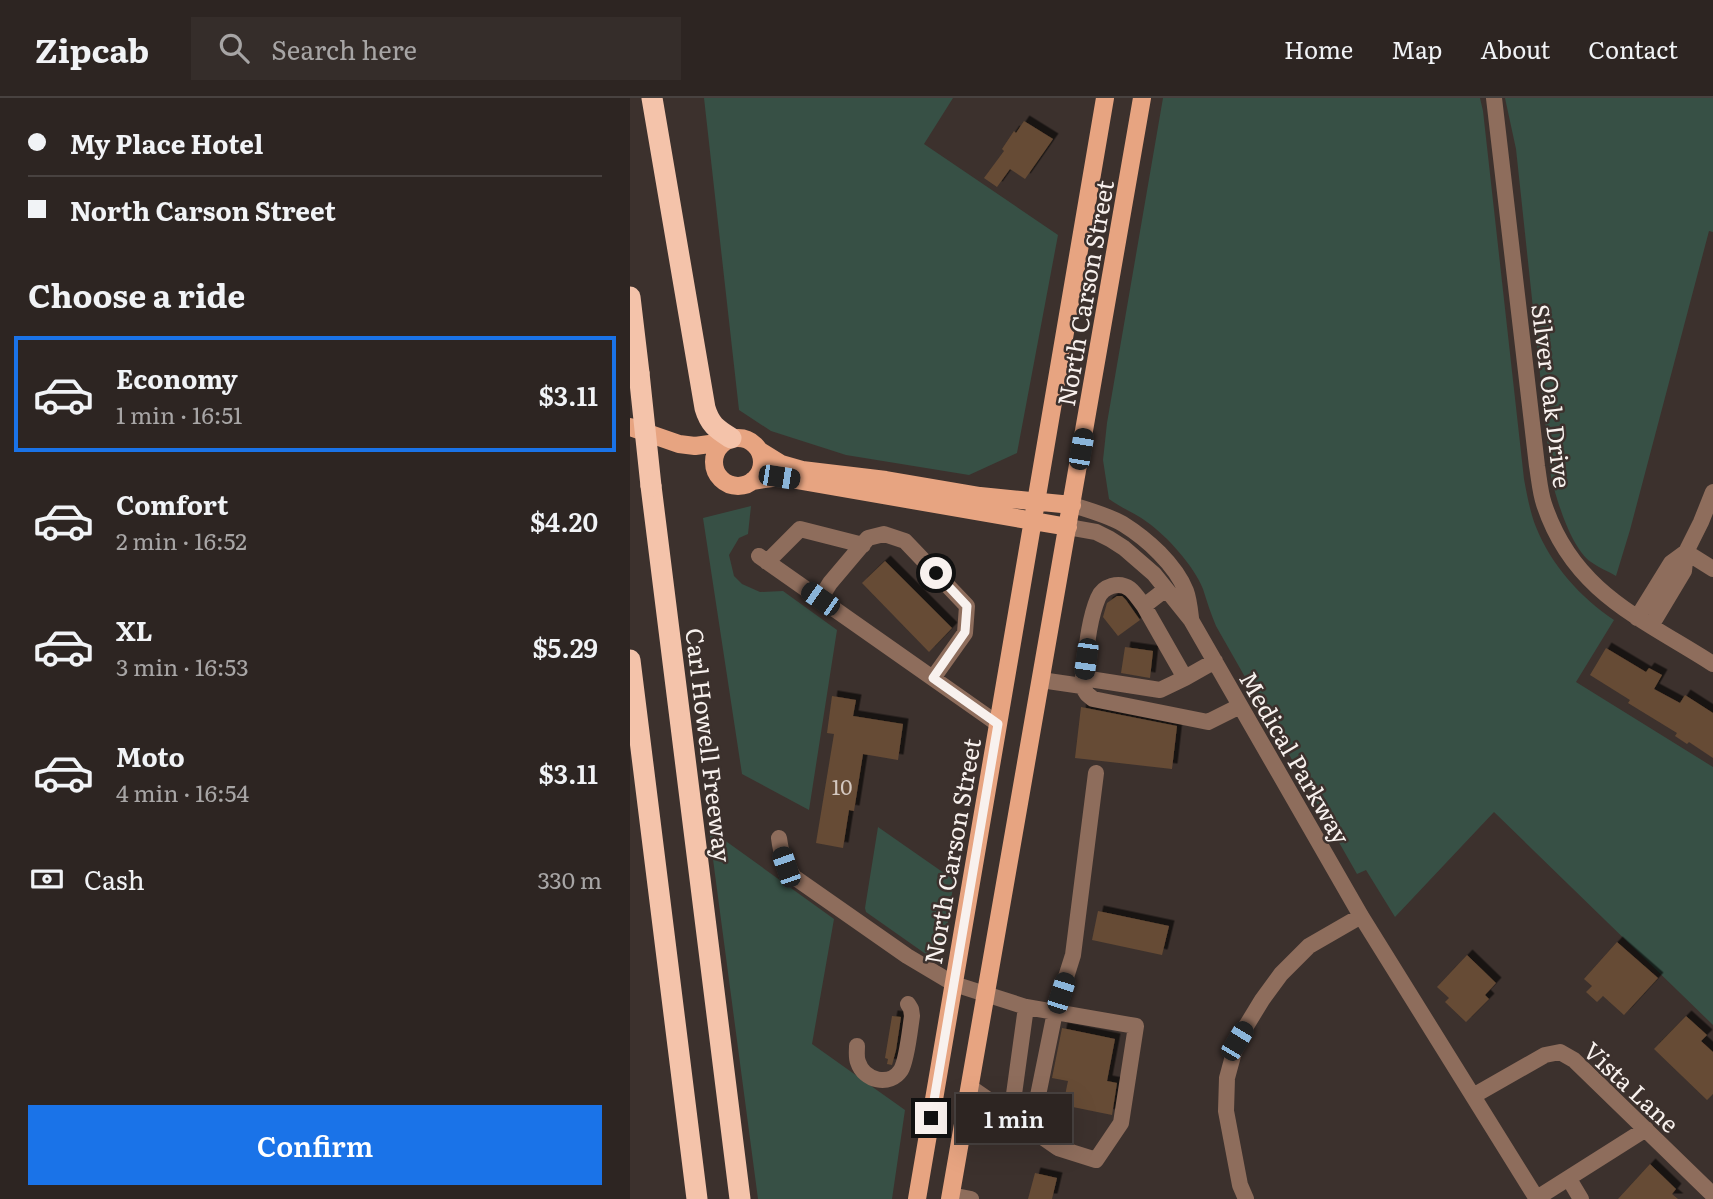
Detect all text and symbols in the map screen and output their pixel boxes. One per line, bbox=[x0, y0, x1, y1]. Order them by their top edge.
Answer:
search box bbox=[191, 17, 681, 80]
text: Zipcab bbox=[35, 24, 149, 73]
icon: search bbox=[215, 29, 253, 67]
text: Search here bbox=[271, 29, 417, 68]
text: Home bbox=[1284, 31, 1353, 66]
text: Map bbox=[1391, 31, 1442, 66]
text: About bbox=[1480, 31, 1550, 66]
text: Contact bbox=[1588, 31, 1678, 66]
text: My Place Hotel bbox=[70, 123, 263, 162]
street label: North Carson Street bbox=[1047, 177, 1121, 409]
text: North Carson Street bbox=[70, 190, 336, 229]
text: Choose a ride bbox=[28, 270, 245, 318]
street label: Silver Oak Drive bbox=[1524, 302, 1582, 490]
text: Economy bbox=[116, 358, 238, 397]
icon: car bbox=[32, 363, 95, 426]
text: $3.11 bbox=[539, 375, 598, 414]
text: 1 min · 16:51 bbox=[116, 397, 242, 431]
car bbox=[1068, 426, 1095, 472]
car bbox=[757, 463, 802, 491]
text: Comfort bbox=[116, 484, 228, 523]
icon: car bbox=[32, 489, 95, 552]
text: $4.20 bbox=[530, 501, 598, 540]
text: 2 min · 16:52 bbox=[116, 523, 247, 557]
route start bbox=[920, 557, 952, 589]
car bbox=[797, 578, 844, 620]
text: XL bbox=[116, 610, 153, 649]
icon: car bbox=[32, 615, 95, 678]
street label: Carl Howell Freeway bbox=[678, 626, 742, 864]
text: $5.29 bbox=[532, 627, 598, 666]
car bbox=[1073, 637, 1100, 681]
text: 3 min · 16:53 bbox=[116, 649, 249, 683]
street label: Medical Parkway bbox=[1232, 664, 1360, 850]
street label: North Carson Street bbox=[914, 735, 988, 967]
text: Moto bbox=[116, 736, 185, 775]
icon: car bbox=[32, 741, 95, 804]
text: $3.11 bbox=[539, 753, 598, 792]
house number: 10 bbox=[832, 770, 852, 801]
text: 4 min · 16:54 bbox=[116, 775, 249, 809]
car bbox=[770, 844, 803, 890]
text: Cash bbox=[84, 859, 145, 898]
icon: cash bbox=[28, 860, 66, 898]
text: 330 m bbox=[538, 862, 602, 896]
car bbox=[1045, 970, 1078, 1016]
car bbox=[1218, 1018, 1257, 1064]
street label: Vista Lane bbox=[1576, 1032, 1688, 1140]
callout: 1 min bbox=[956, 1094, 1071, 1142]
text: 1 min bbox=[984, 1101, 1044, 1135]
route end bbox=[915, 1102, 947, 1134]
button: Confirm bbox=[28, 1105, 602, 1185]

